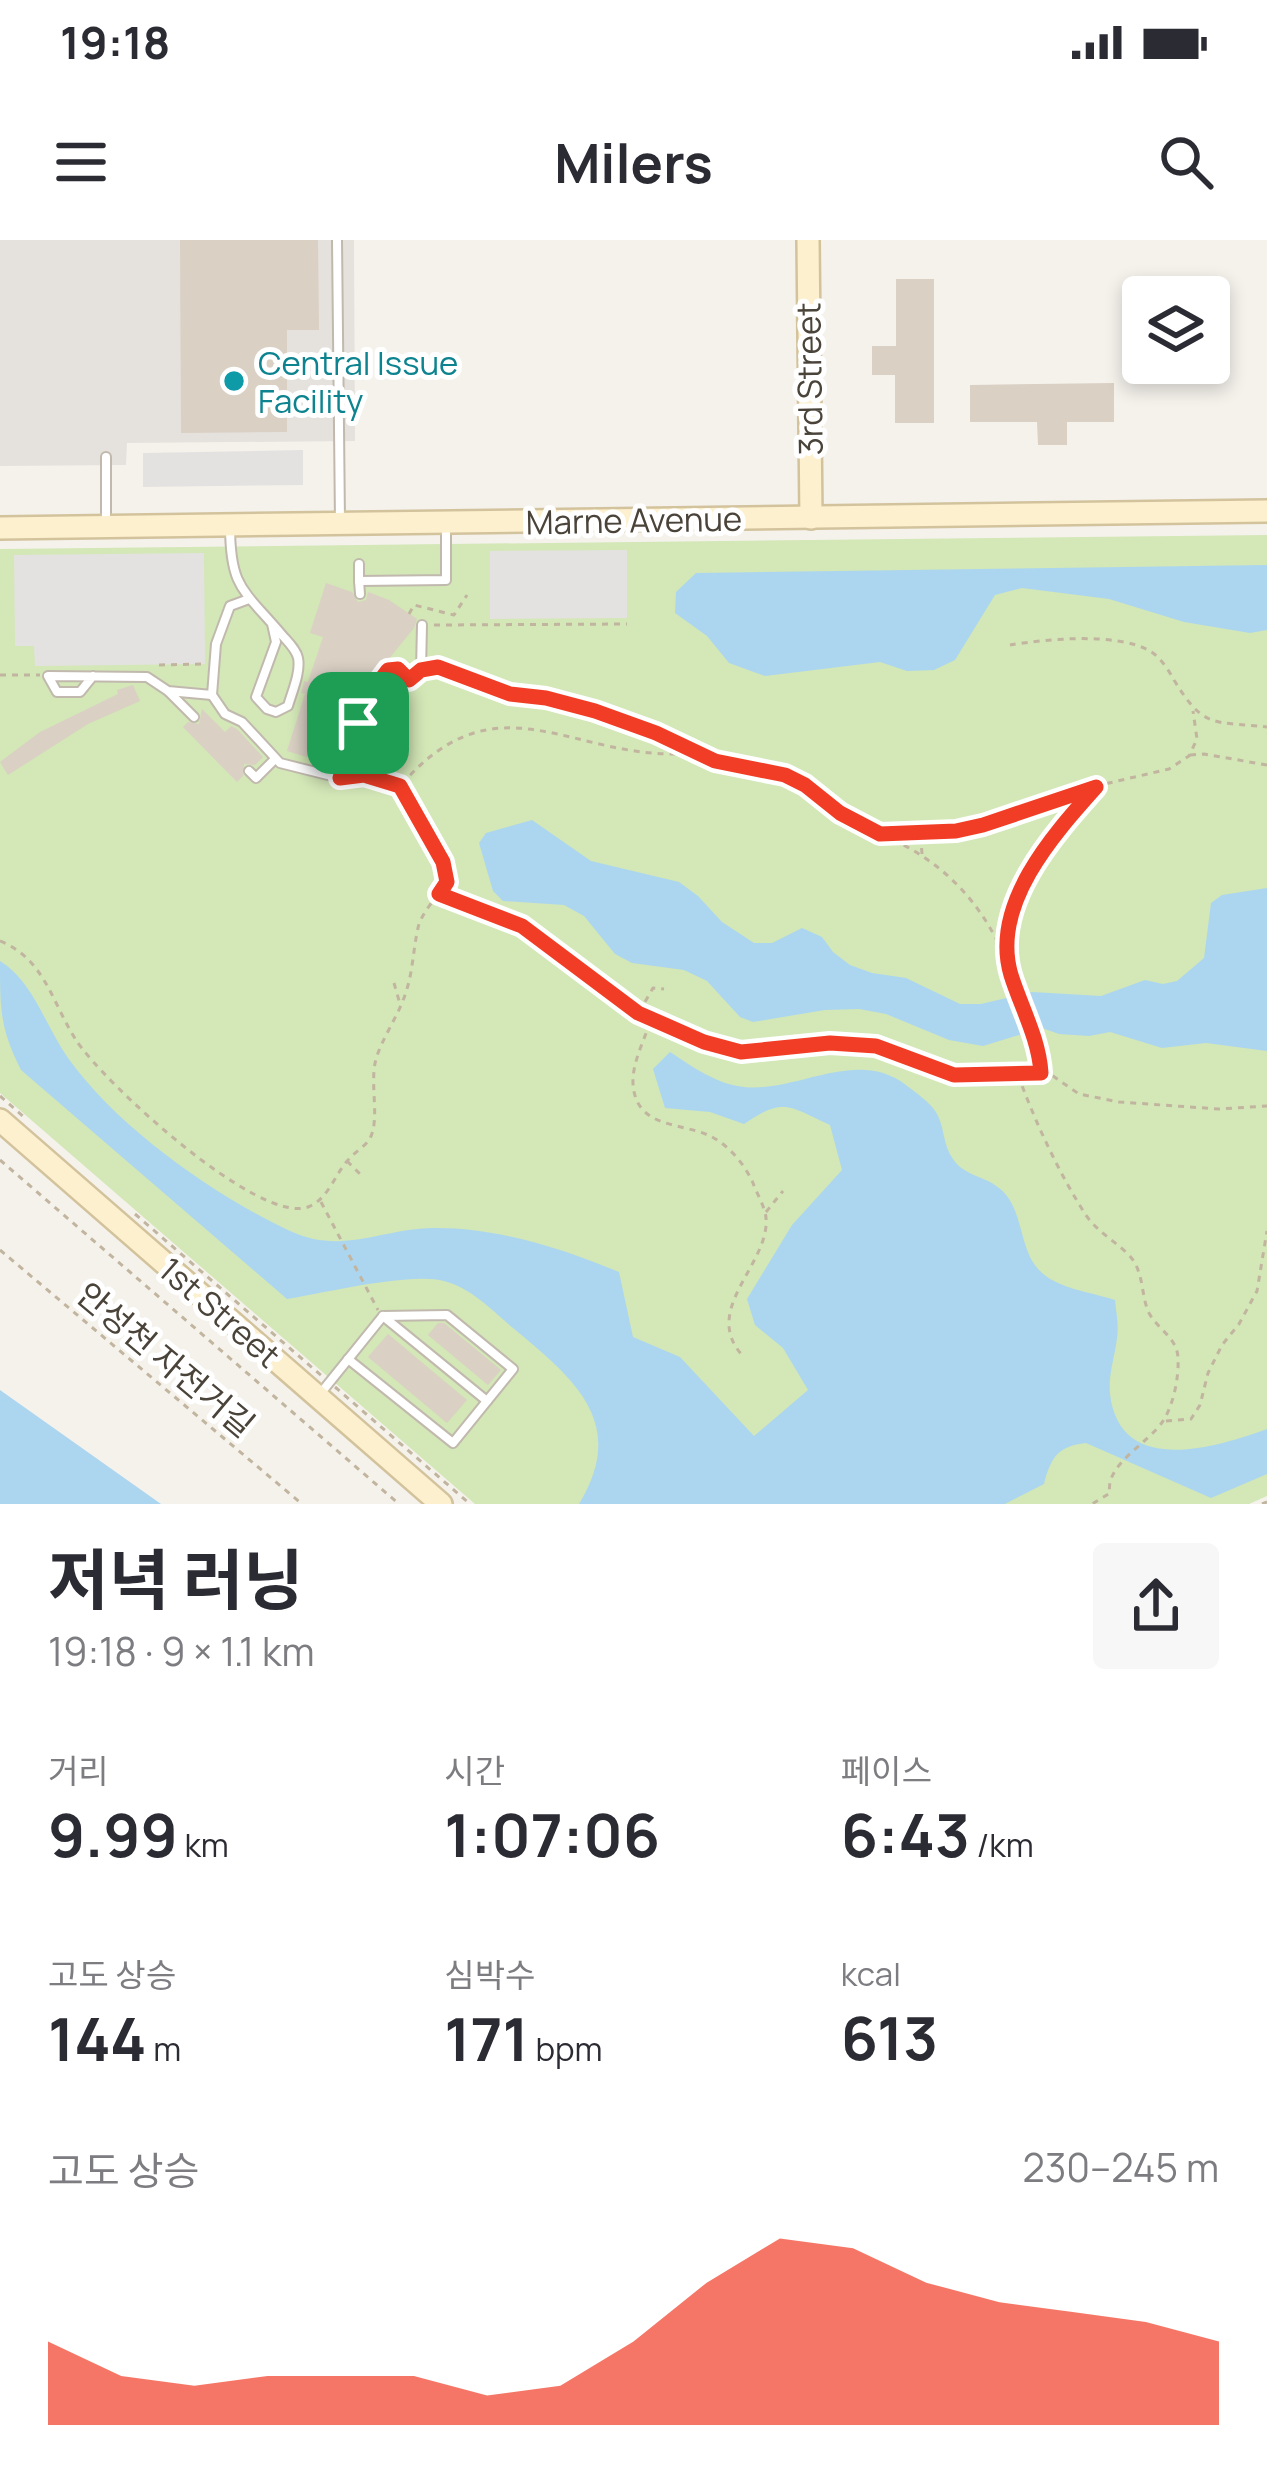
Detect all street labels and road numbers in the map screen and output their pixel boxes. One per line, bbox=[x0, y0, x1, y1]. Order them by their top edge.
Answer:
street label: 3rd Street bbox=[785, 302, 833, 456]
street label: Marne Avenue bbox=[525, 496, 743, 544]
street label: 1st Street bbox=[150, 1247, 290, 1377]
street label: 안성천 자전거길 bbox=[68, 1271, 264, 1447]

